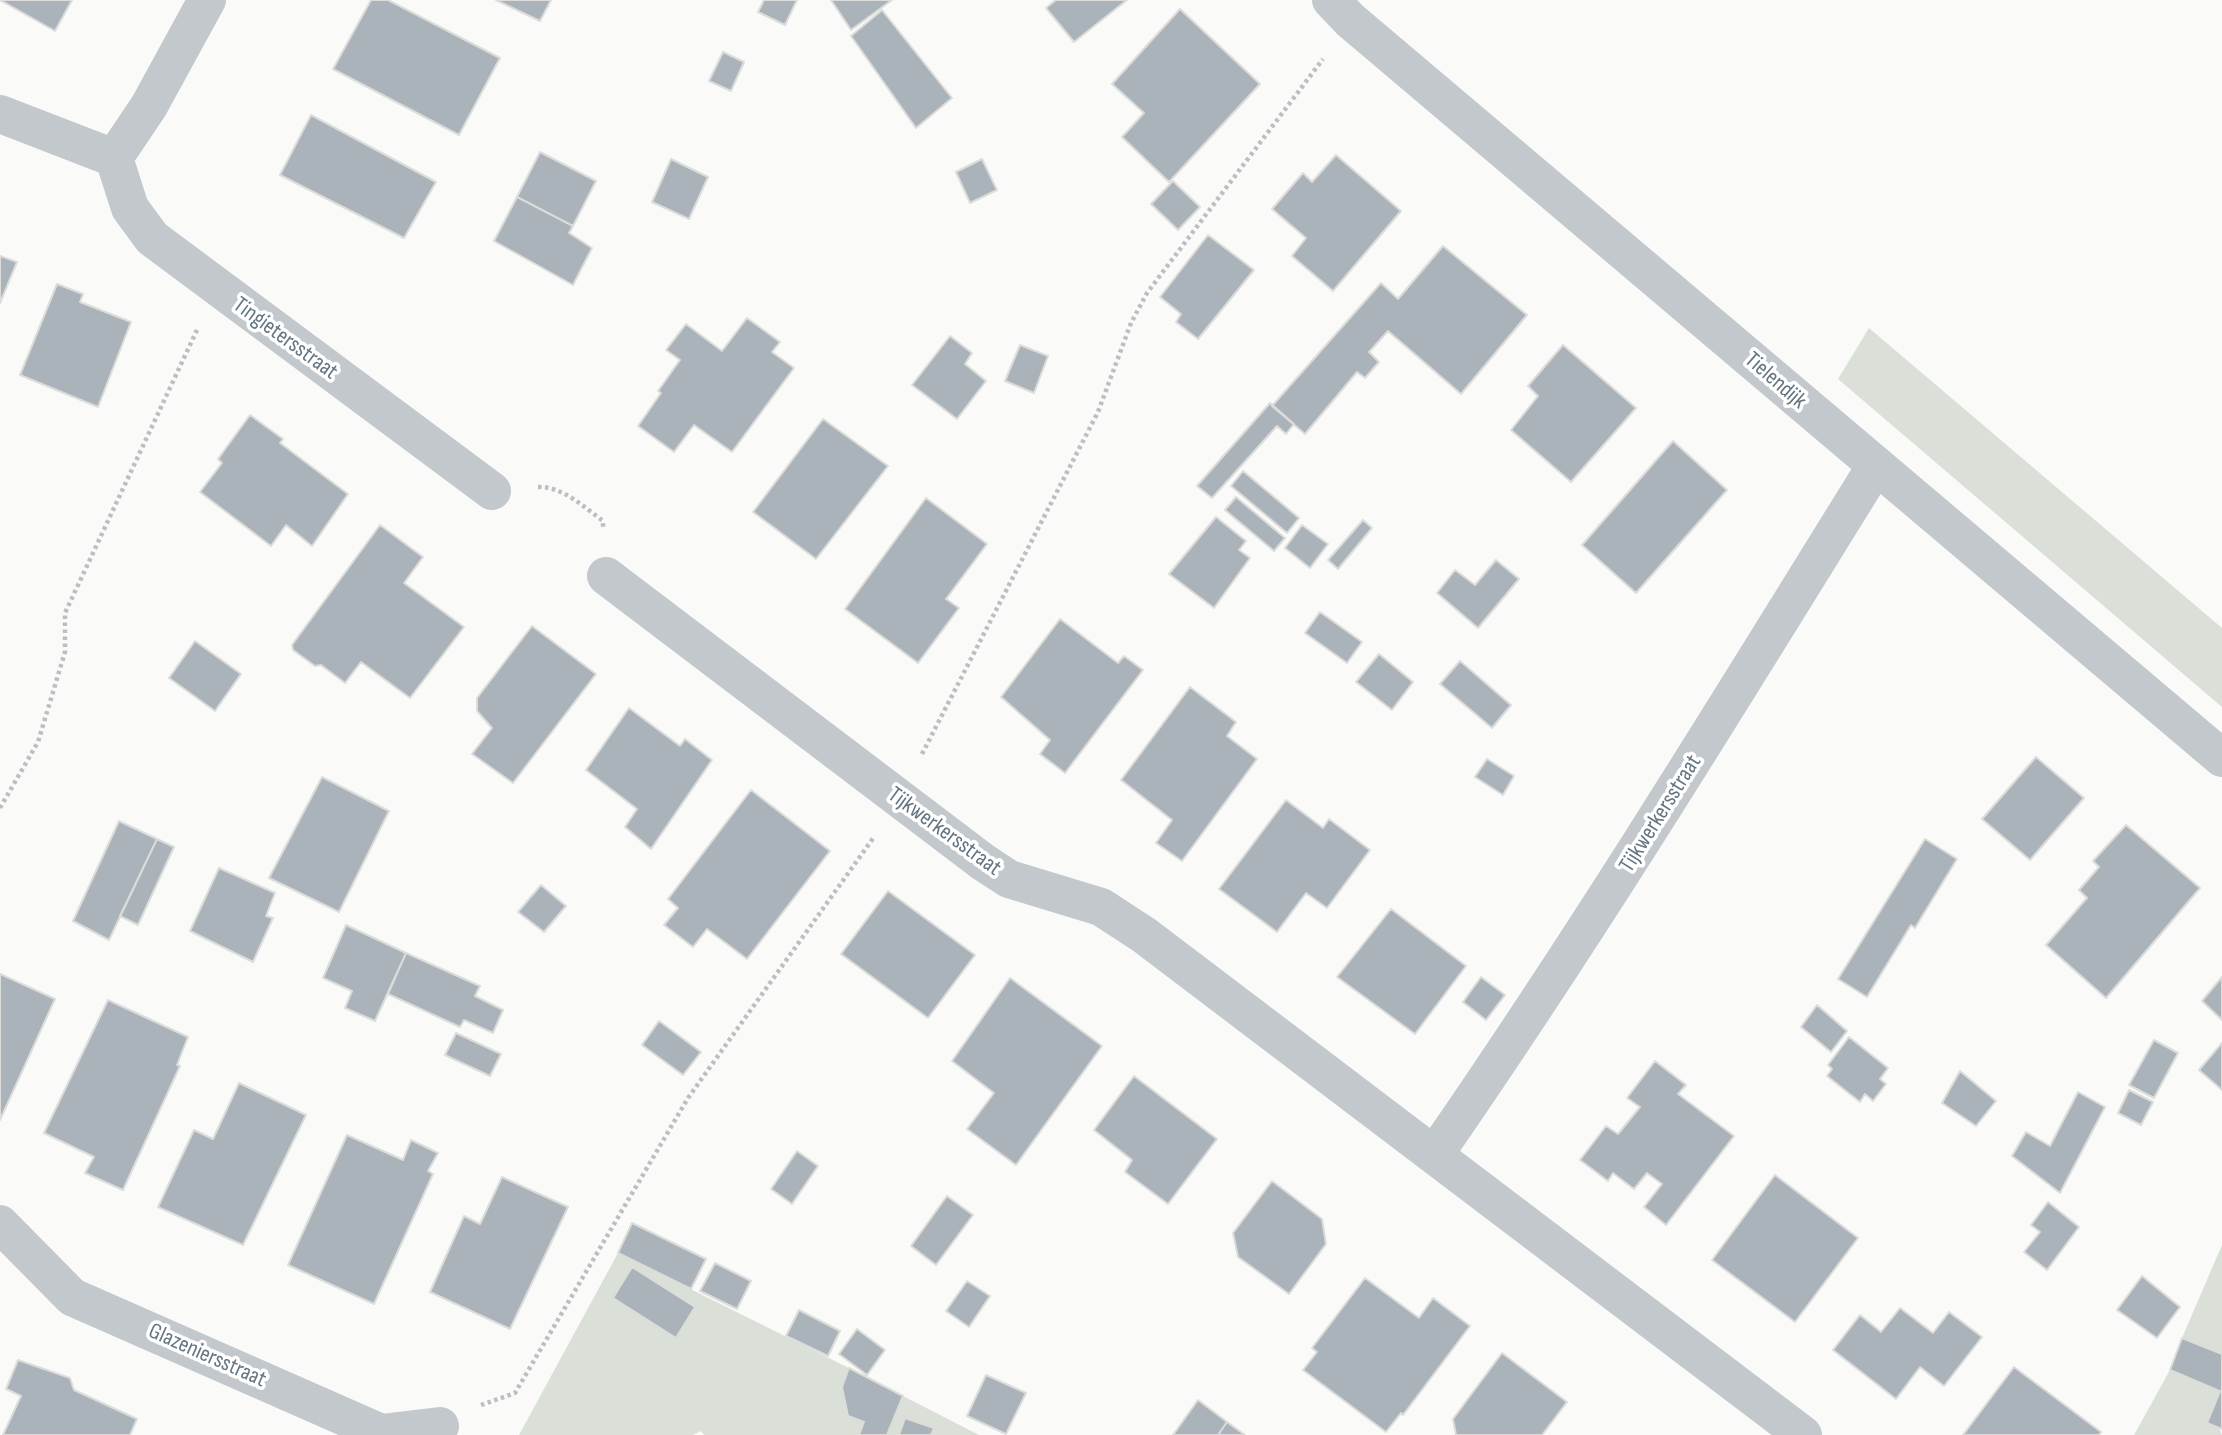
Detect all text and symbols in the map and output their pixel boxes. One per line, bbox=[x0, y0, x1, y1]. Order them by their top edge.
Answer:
street label: Tingietersstraat bbox=[227, 292, 343, 386]
street label: Tielendijk bbox=[1738, 347, 1812, 415]
street label: Tijkwerkersstraat bbox=[1614, 750, 1708, 878]
street label: Tijkwerkersstraat bbox=[882, 782, 1006, 882]
street label: Glazeniersstraat bbox=[144, 1318, 270, 1394]

